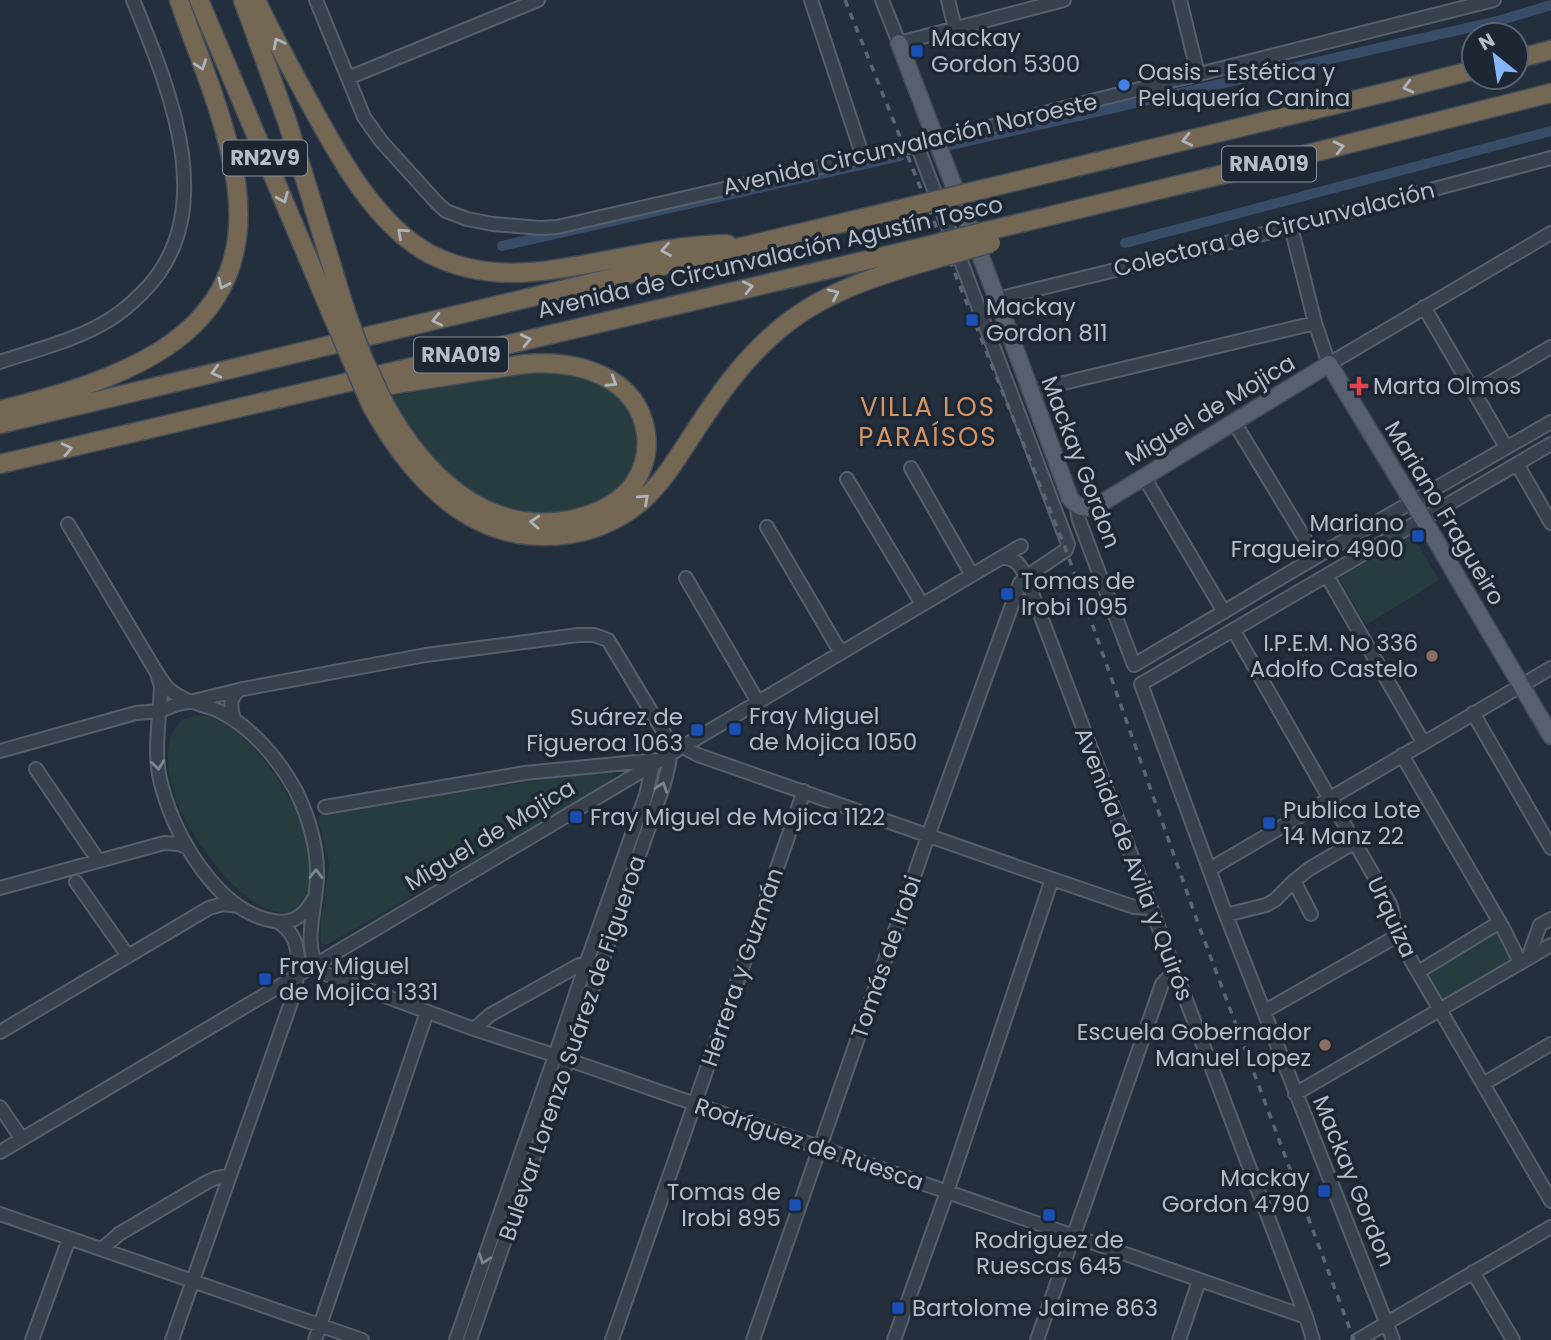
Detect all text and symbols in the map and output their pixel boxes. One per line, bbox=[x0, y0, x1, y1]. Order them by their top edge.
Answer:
north arrow bbox=[1460, 21, 1530, 91]
place label: Mackay Gordon 5300 bbox=[931, 22, 1080, 80]
text: N bbox=[1474, 26, 1500, 57]
one-way arrow bbox=[273, 38, 286, 51]
marker: Mackay Gordon 5300 bbox=[909, 43, 925, 59]
place label: Oasis - Estética y Peluquería Canina bbox=[1138, 56, 1350, 114]
one-way arrow bbox=[193, 58, 207, 70]
marker: Oasis - Estética y Peluquería Canina bbox=[1116, 77, 1132, 93]
one-way arrow bbox=[1402, 79, 1414, 93]
street label: Avenida Circunvalación Noroeste bbox=[720, 85, 1100, 203]
one-way arrow bbox=[1181, 132, 1193, 146]
road number: RN2V9 bbox=[223, 140, 307, 176]
one-way arrow bbox=[1333, 141, 1345, 155]
road number: RNA019 bbox=[1222, 146, 1316, 182]
street label: Colectora de Circunvalación bbox=[1110, 174, 1438, 284]
street label: Avenida de Circunvalación Agustín Tosco bbox=[534, 188, 1006, 326]
one-way arrow bbox=[274, 192, 288, 204]
one-way arrow bbox=[397, 229, 410, 241]
one-way arrow bbox=[660, 242, 672, 257]
one-way arrow bbox=[217, 277, 231, 289]
one-way arrow bbox=[742, 281, 754, 296]
one-way arrow bbox=[827, 289, 839, 303]
place label: Mackay Gordon 811 bbox=[986, 291, 1108, 349]
one-way arrow bbox=[432, 312, 444, 326]
marker: Mackay Gordon 811 bbox=[964, 312, 980, 328]
one-way arrow bbox=[520, 333, 532, 348]
road number: RNA019 bbox=[414, 338, 508, 372]
street label: Miguel de Mojica bbox=[1119, 347, 1301, 473]
one-way arrow bbox=[210, 364, 222, 378]
place label: Marta Olmos bbox=[1373, 370, 1521, 402]
street label: Mackay Gordon bbox=[1033, 371, 1129, 553]
one-way arrow bbox=[604, 373, 617, 386]
marker: Marta Olmos bbox=[1351, 378, 1367, 394]
district label: VILLA LOS PARAÍSOS bbox=[858, 389, 998, 455]
street label: Mariano Fragueiro bbox=[1377, 415, 1513, 611]
one-way arrow bbox=[60, 442, 72, 457]
one-way arrow bbox=[635, 494, 648, 507]
place label: Mariano Fragueiro 4900 bbox=[1231, 507, 1404, 565]
one-way arrow bbox=[529, 514, 540, 529]
marker: Mariano Fragueiro 4900 bbox=[1410, 528, 1426, 544]
place label: Tomas de Irobi 1095 bbox=[1021, 565, 1135, 623]
marker: Tomas de Irobi 1095 bbox=[999, 586, 1015, 602]
place label: I.P.E.M. No 336 Adolfo Castelo bbox=[1250, 627, 1418, 685]
marker: I.P.E.M. No 336 Adolfo Castelo bbox=[1424, 648, 1440, 664]
place label: Fray Miguel de Mojica 1050 bbox=[749, 700, 917, 758]
place label: Suárez de Figueroa 1063 bbox=[526, 701, 683, 759]
marker: Fray Miguel de Mojica 1050 bbox=[727, 721, 743, 737]
marker: Suárez de Figueroa 1063 bbox=[689, 722, 705, 738]
street label: Avenida de Avila y Quirós bbox=[1067, 723, 1201, 1005]
one-way arrow bbox=[150, 760, 165, 771]
street label: Miguel de Mojica bbox=[399, 772, 581, 898]
one-way arrow bbox=[654, 781, 668, 793]
place label: Publica Lote 14 Manz 22 bbox=[1283, 794, 1421, 852]
place label: Fray Miguel de Mojica 1122 bbox=[590, 801, 885, 833]
marker: Fray Miguel de Mojica 1122 bbox=[568, 809, 584, 825]
marker: Publica Lote 14 Manz 22 bbox=[1261, 815, 1277, 831]
street label: Bulevar Lorenzo Suárez de Figueroa bbox=[491, 851, 653, 1245]
street label: Herrera y Guzmán bbox=[693, 863, 791, 1071]
one-way arrow bbox=[309, 868, 324, 879]
street label: Tomás de Irobi bbox=[843, 871, 929, 1043]
street label: Urquiza bbox=[1359, 871, 1425, 963]
place label: Fray Miguel de Mojica 1331 bbox=[279, 950, 438, 1008]
marker: Fray Miguel de Mojica 1331 bbox=[257, 971, 273, 987]
place label: Escuela Gobernador Manuel Lopez bbox=[1077, 1016, 1311, 1074]
marker: Escuela Gobernador Manuel Lopez bbox=[1317, 1037, 1333, 1053]
street label: Rodríguez de Ruesca bbox=[690, 1090, 928, 1198]
street label: Mackay Gordon bbox=[1305, 1091, 1403, 1271]
place label: Mackay Gordon 4790 bbox=[1162, 1162, 1310, 1220]
place label: Tomas de Irobi 895 bbox=[667, 1176, 781, 1234]
marker: Mackay Gordon 4790 bbox=[1316, 1183, 1332, 1199]
marker: Tomas de Irobi 895 bbox=[787, 1197, 803, 1213]
marker: Rodriguez de Ruescas 645 bbox=[1041, 1207, 1057, 1223]
place label: Rodriguez de Ruescas 645 bbox=[974, 1224, 1124, 1282]
one-way arrow bbox=[478, 1252, 492, 1265]
place label: Bartolome Jaime 863 bbox=[912, 1292, 1158, 1324]
marker: Bartolome Jaime 863 bbox=[890, 1300, 906, 1316]

